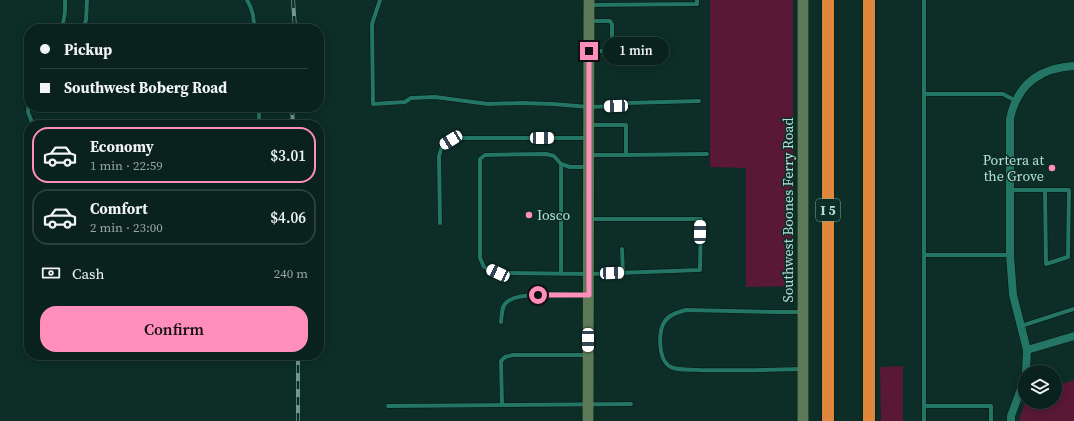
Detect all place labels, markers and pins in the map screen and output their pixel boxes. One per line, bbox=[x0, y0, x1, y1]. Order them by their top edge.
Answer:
place label: Portera at the Grove bbox=[983, 150, 1044, 186]
marker: Portera at the Grove bbox=[1047, 163, 1057, 173]
place label: Iosco bbox=[537, 205, 571, 225]
marker: Iosco bbox=[524, 210, 534, 220]

